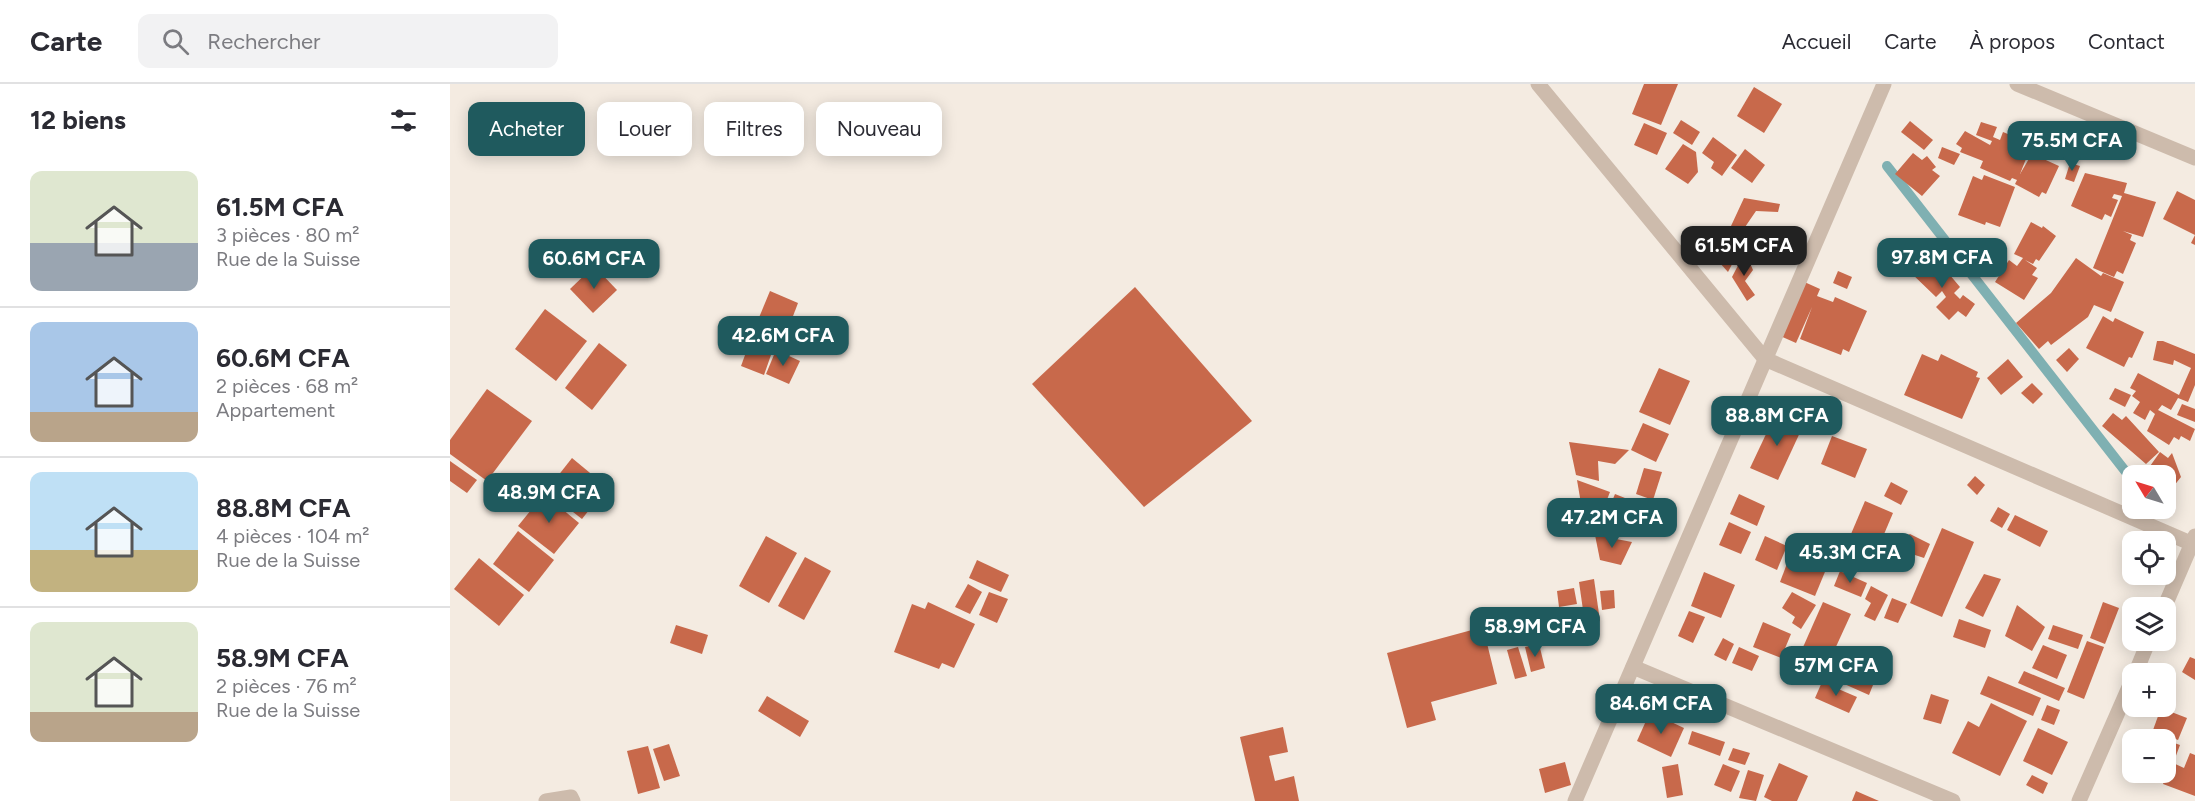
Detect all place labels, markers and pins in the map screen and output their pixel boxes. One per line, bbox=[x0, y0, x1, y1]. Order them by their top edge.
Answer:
pin: 75.5M CFA bbox=[2003, 121, 2141, 172]
pin: 61.5M CFA bbox=[1675, 226, 1813, 277]
pin: 97.8M CFA bbox=[1873, 238, 2011, 289]
pin: 60.6M CFA bbox=[525, 239, 663, 290]
pin: 42.6M CFA bbox=[714, 316, 852, 367]
pin: 88.8M CFA bbox=[1708, 396, 1846, 447]
pin: 48.9M CFA bbox=[480, 473, 618, 524]
pin: 47.2M CFA bbox=[1543, 498, 1681, 549]
pin: 45.3M CFA bbox=[1781, 533, 1919, 584]
pin: 58.9M CFA bbox=[1466, 607, 1604, 658]
pin: 57M CFA bbox=[1781, 646, 1891, 697]
pin: 84.6M CFA bbox=[1592, 684, 1730, 735]

